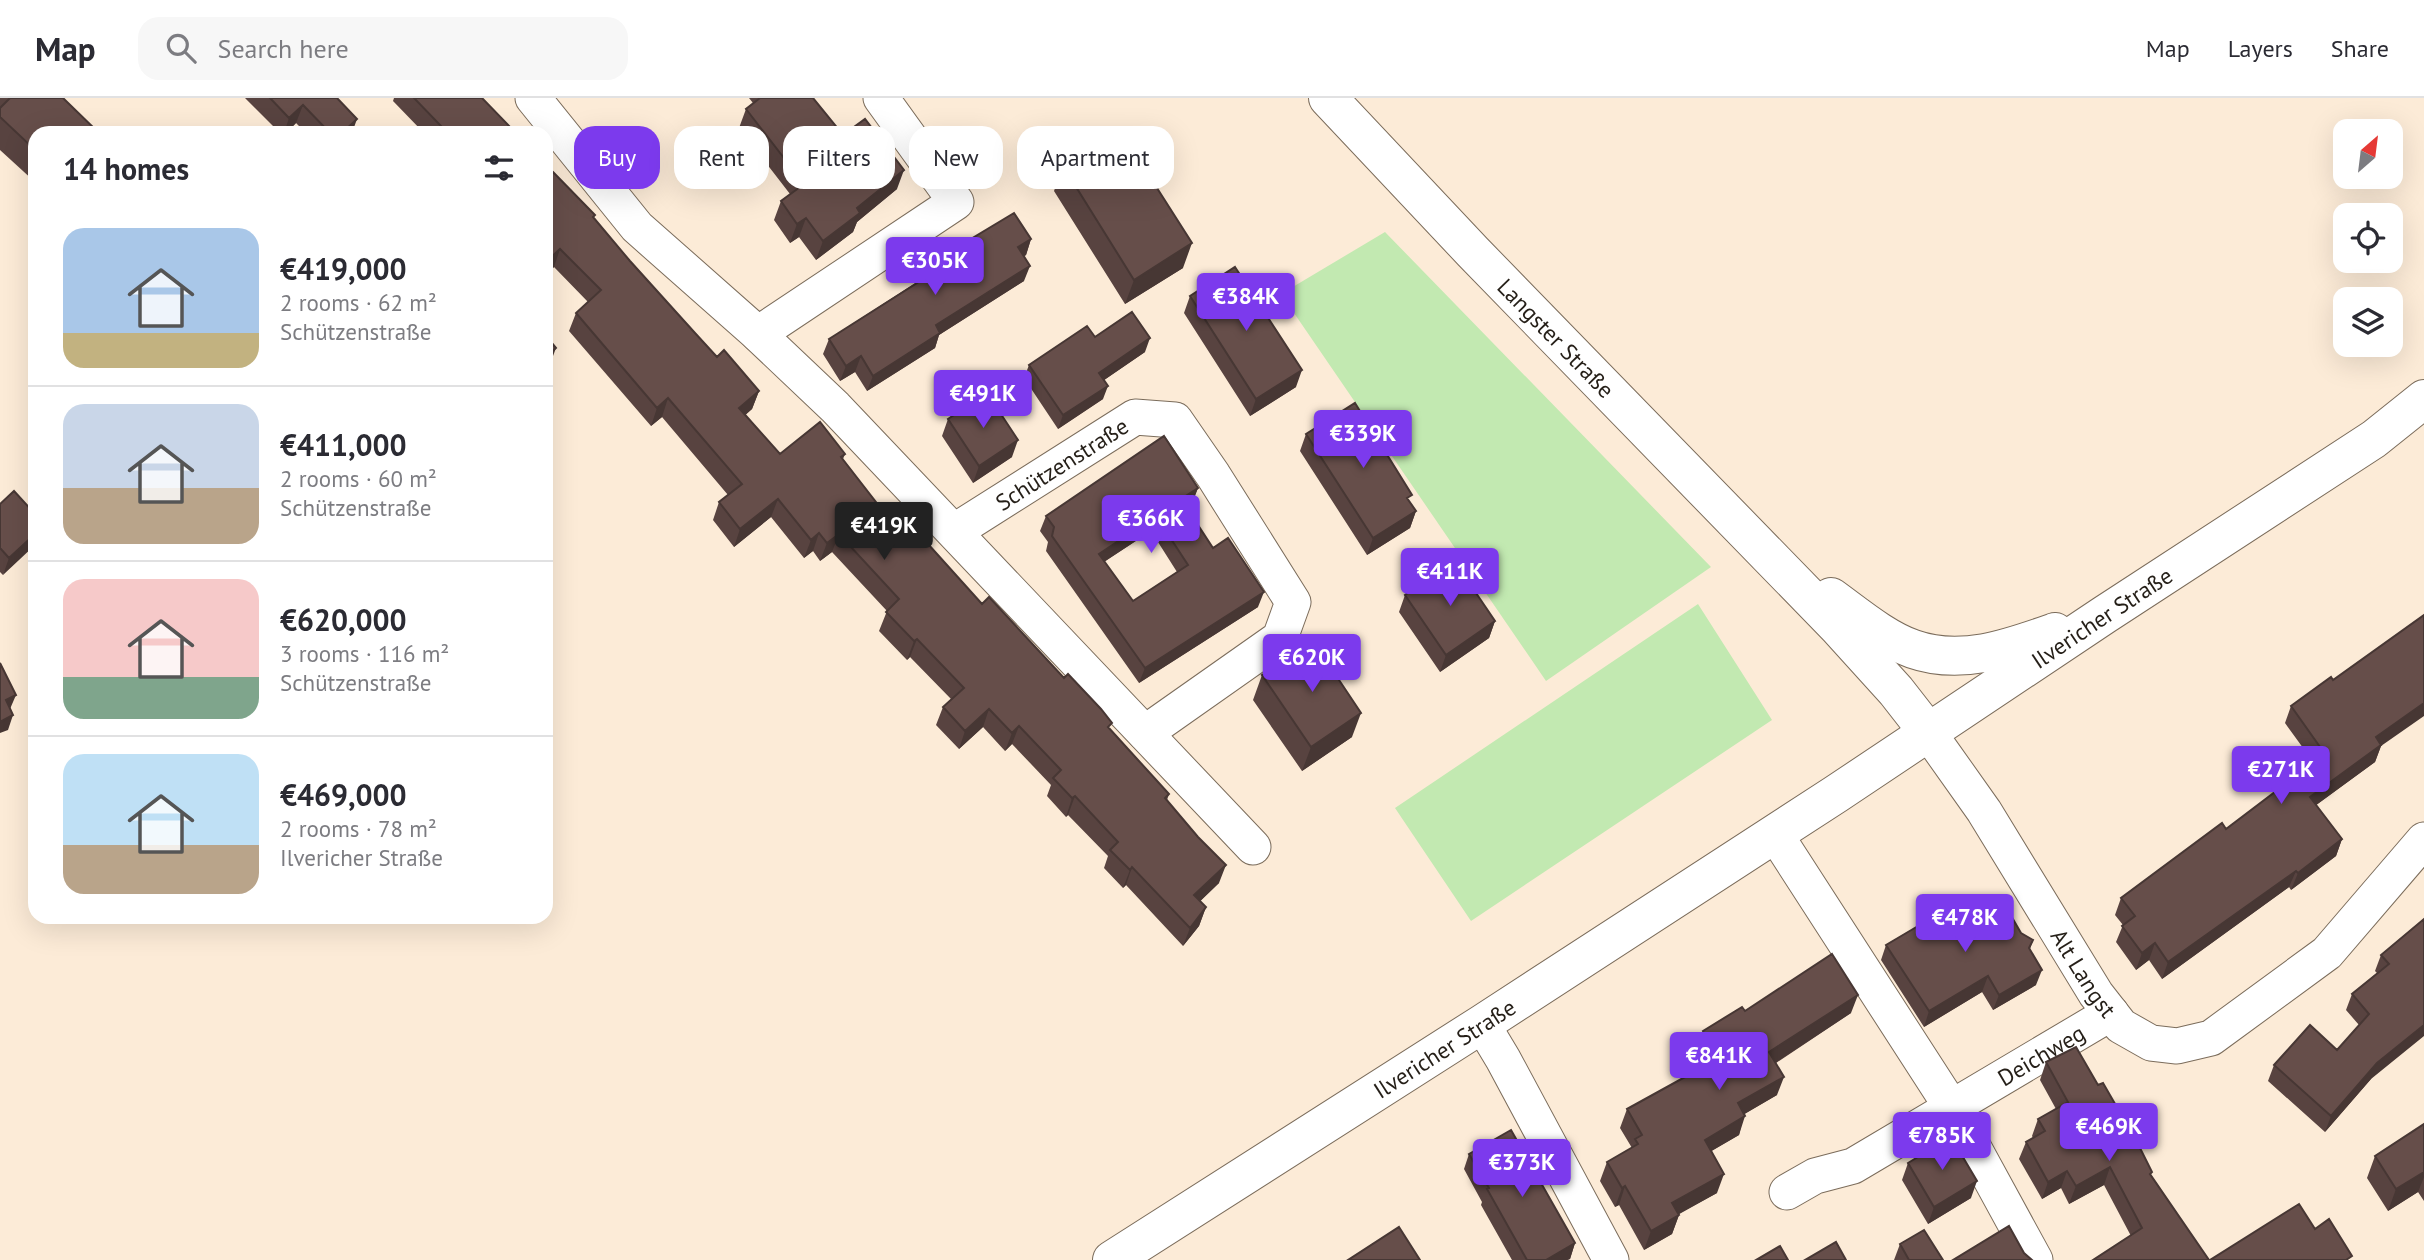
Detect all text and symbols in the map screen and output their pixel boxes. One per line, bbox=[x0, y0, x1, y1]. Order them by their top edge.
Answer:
search box bbox=[138, 17, 628, 80]
text: Map bbox=[35, 27, 96, 70]
icon: search bbox=[162, 29, 200, 67]
text: Search here bbox=[218, 32, 349, 65]
text: Map bbox=[2146, 33, 2190, 64]
text: Layers bbox=[2228, 33, 2293, 64]
text: Share bbox=[2331, 33, 2389, 64]
north arrow bbox=[2333, 119, 2403, 189]
map controls bbox=[2333, 119, 2403, 357]
chip: Buy bbox=[574, 126, 660, 189]
chip: Rent bbox=[674, 126, 769, 189]
chip: Filters bbox=[783, 126, 895, 189]
chip: New bbox=[909, 126, 1003, 189]
chip: Apartment bbox=[1017, 126, 1174, 189]
text: 14 homes bbox=[63, 149, 189, 188]
icon: filters bbox=[480, 149, 518, 187]
button: locate bbox=[2333, 203, 2403, 273]
pin: €305K bbox=[886, 238, 984, 297]
text: €305K bbox=[902, 245, 968, 274]
text: €419,000 bbox=[280, 249, 407, 288]
icon: home bbox=[119, 256, 203, 340]
street label: Langster Straße bbox=[1492, 272, 1621, 403]
pin: €384K bbox=[1197, 274, 1295, 333]
text: €384K bbox=[1213, 281, 1279, 310]
button: layers bbox=[2333, 287, 2403, 357]
text: 2 rooms · 62 m² bbox=[280, 288, 437, 317]
text: Schützenstraße bbox=[280, 317, 432, 346]
pin: €491K bbox=[934, 370, 1032, 430]
text: €491K bbox=[950, 378, 1016, 407]
pin: €339K bbox=[1314, 410, 1412, 470]
street label: Schützenstraße bbox=[990, 411, 1133, 516]
text: €339K bbox=[1330, 418, 1396, 447]
text: €411,000 bbox=[280, 425, 407, 464]
icon: home bbox=[119, 432, 203, 516]
text: 2 rooms · 60 m² bbox=[280, 464, 437, 493]
text: Schützenstraße bbox=[280, 493, 432, 522]
pin: €366K bbox=[1102, 496, 1200, 555]
pin: €419K bbox=[835, 503, 933, 562]
text: €366K bbox=[1118, 503, 1184, 532]
text: €419K bbox=[851, 510, 917, 539]
pin: €411K bbox=[1401, 548, 1499, 608]
text: €411K bbox=[1417, 556, 1483, 585]
street label: Ilvericher Straße bbox=[2025, 560, 2178, 674]
text: €620,000 bbox=[280, 600, 407, 639]
icon: home bbox=[119, 607, 203, 691]
pin: €620K bbox=[1263, 634, 1361, 694]
text: 3 rooms · 116 m² bbox=[280, 639, 449, 668]
text: €620K bbox=[1279, 642, 1345, 671]
text: Schützenstraße bbox=[280, 668, 432, 697]
pin: €271K bbox=[2232, 746, 2330, 806]
text: €271K bbox=[2248, 754, 2314, 783]
text: €469,000 bbox=[280, 775, 407, 814]
icon: home bbox=[119, 782, 203, 866]
text: 2 rooms · 78 m² bbox=[280, 814, 437, 843]
text: Ilvericher Straße bbox=[280, 843, 443, 872]
pin: €478K bbox=[1916, 894, 2014, 954]
text: €478K bbox=[1932, 902, 1998, 931]
street label: Alt Langst bbox=[2045, 923, 2123, 1023]
street label: Ilvericher Straße bbox=[1368, 992, 1521, 1104]
street label: Deichweg bbox=[1992, 1018, 2090, 1092]
pin: €841K bbox=[1670, 1032, 1768, 1092]
text: €841K bbox=[1686, 1040, 1752, 1069]
pin: €469K bbox=[2060, 1104, 2158, 1163]
text: €469K bbox=[2076, 1111, 2142, 1140]
pin: €785K bbox=[1893, 1112, 1991, 1172]
text: €785K bbox=[1909, 1120, 1975, 1149]
pin: €373K bbox=[1473, 1140, 1571, 1199]
text: €373K bbox=[1489, 1147, 1555, 1176]

